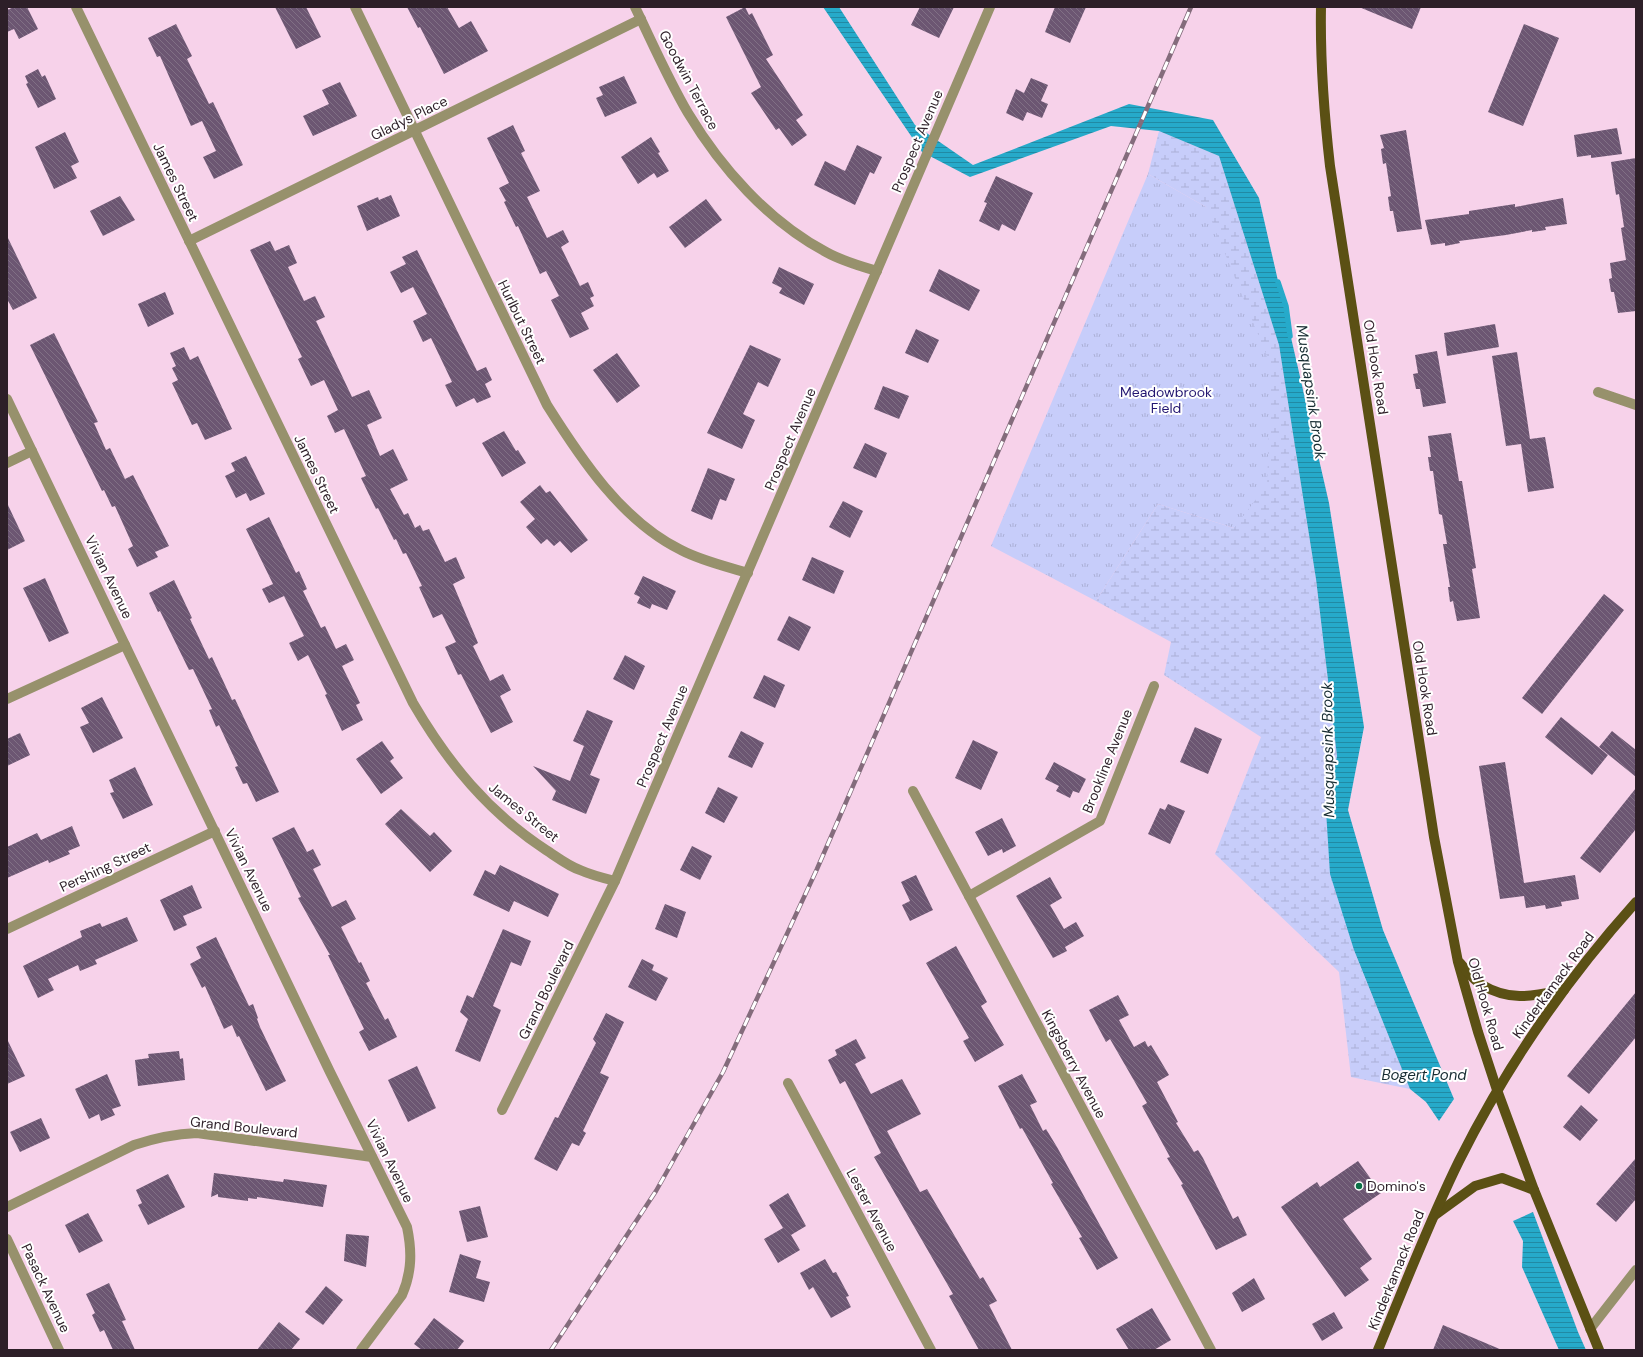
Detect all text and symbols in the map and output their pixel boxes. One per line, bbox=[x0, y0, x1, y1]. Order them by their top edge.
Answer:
street label: Goodwin Terrace bbox=[655, 27, 723, 133]
street label: Prospect Avenue bbox=[887, 87, 947, 195]
street label: Gladys Place bbox=[368, 92, 450, 144]
street label: James Street bbox=[149, 140, 203, 224]
street label: Hurlbut Street bbox=[494, 277, 550, 367]
street label: Old Hook Road bbox=[1360, 318, 1392, 416]
water label: Musquapsink Brook bbox=[1292, 323, 1330, 461]
park label: Meadowbrook Field bbox=[1120, 383, 1212, 417]
street label: Prospect Avenue bbox=[760, 385, 820, 493]
street label: James Street bbox=[290, 432, 344, 516]
street label: Vivian Avenue bbox=[81, 532, 137, 622]
street label: Old Hook Road bbox=[1409, 639, 1441, 737]
street label: Prospect Avenue bbox=[632, 682, 692, 790]
water label: Musquapsink Brook bbox=[1317, 682, 1339, 818]
street label: Brookline Avenue bbox=[1078, 706, 1136, 816]
street label: James Street bbox=[485, 778, 563, 846]
street label: Vivian Avenue bbox=[221, 825, 277, 915]
street label: Pershing Street bbox=[57, 838, 153, 896]
street label: Kinderkamack Road bbox=[1508, 928, 1598, 1042]
street label: Grand Boulevard bbox=[514, 938, 578, 1042]
street label: Old Hook Road bbox=[1464, 955, 1508, 1053]
street label: Kingsberry Avenue bbox=[1038, 1007, 1110, 1121]
water label: Bogert Pond bbox=[1381, 1065, 1467, 1085]
street label: Grand Boulevard bbox=[189, 1112, 299, 1142]
street label: Vivian Avenue bbox=[362, 1116, 418, 1206]
street label: Lester Avenue bbox=[843, 1165, 901, 1255]
place label: Domino's bbox=[1367, 1177, 1426, 1195]
marker: Domino's bbox=[1354, 1181, 1364, 1191]
street label: Kinderkamack Road bbox=[1364, 1207, 1428, 1333]
street label: Pasack Avenue bbox=[17, 1241, 75, 1336]

